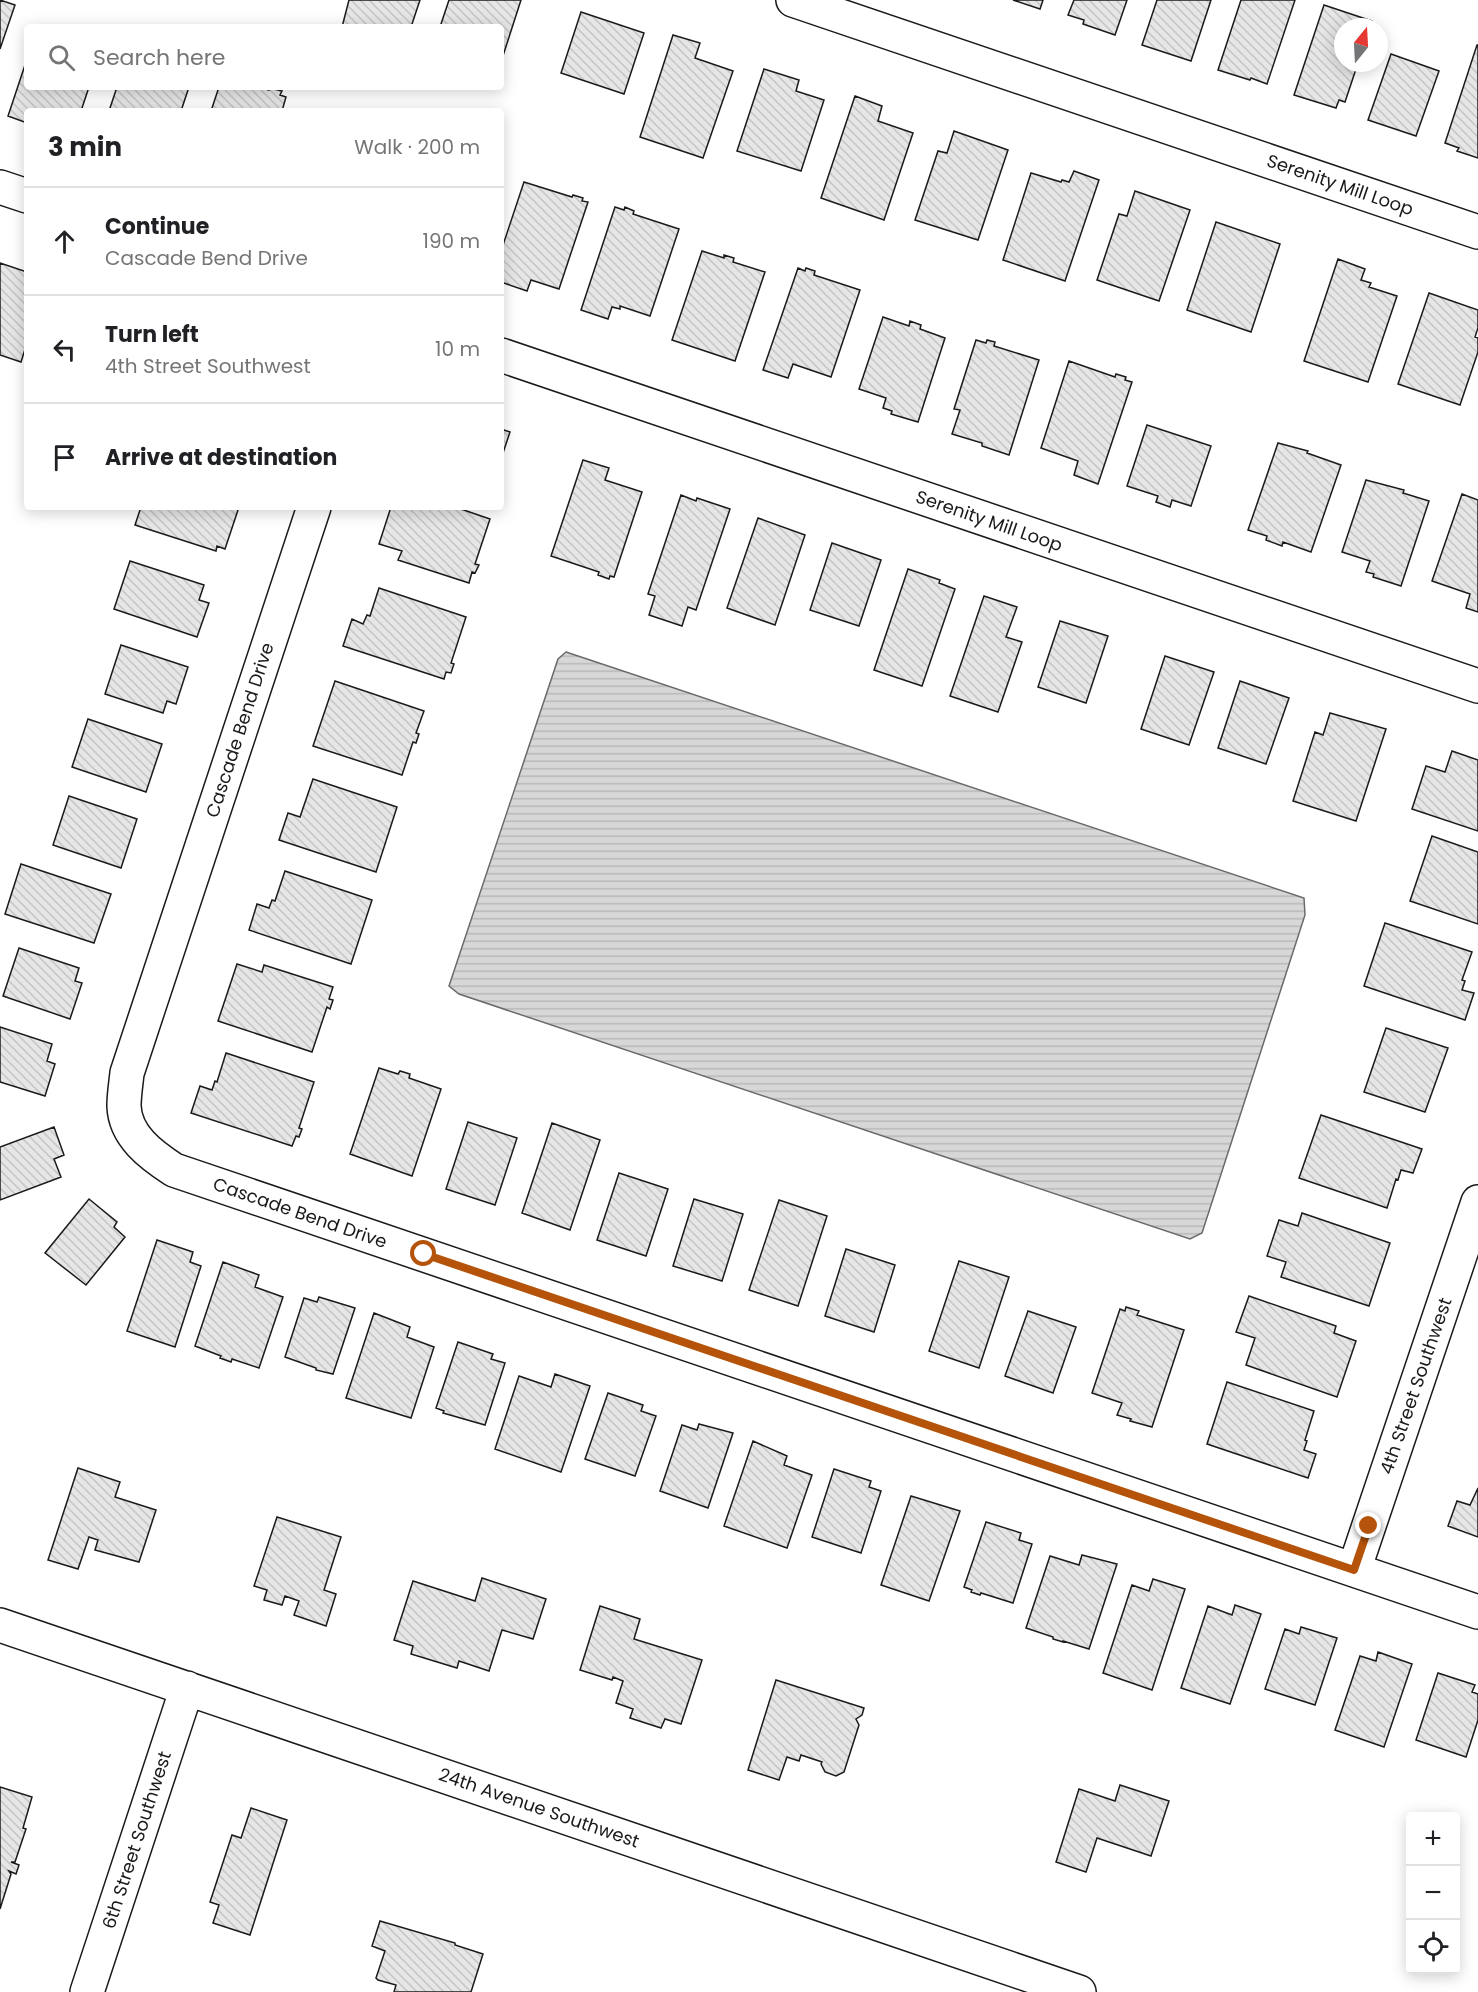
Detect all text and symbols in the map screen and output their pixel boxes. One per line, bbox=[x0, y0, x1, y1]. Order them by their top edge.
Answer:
north arrow bbox=[1334, 18, 1388, 72]
search box bbox=[24, 24, 504, 90]
icon: search bbox=[45, 41, 78, 74]
text: Search here bbox=[93, 42, 226, 73]
text: 3 min bbox=[48, 129, 122, 165]
text: Walk · 200 m bbox=[354, 133, 480, 161]
street label: Serenity Mill Loop bbox=[1263, 148, 1417, 221]
text: Continue bbox=[105, 211, 209, 242]
icon: ahead bbox=[48, 225, 81, 258]
text: 190 m bbox=[423, 227, 480, 255]
text: Cascade Bend Drive bbox=[105, 244, 308, 272]
text: Turn left bbox=[105, 319, 199, 350]
icon: left bbox=[48, 333, 81, 366]
text: 10 m bbox=[435, 335, 480, 363]
text: 4th Street Southwest bbox=[105, 352, 311, 380]
icon: arrive bbox=[48, 441, 81, 474]
text: Arrive at destination bbox=[105, 442, 337, 473]
street label: Serenity Mill Loop bbox=[912, 484, 1066, 557]
street label: Cascade Bend Drive bbox=[199, 639, 280, 820]
street label: Cascade Bend Drive bbox=[210, 1171, 391, 1254]
route start bbox=[410, 1240, 436, 1266]
street label: 4th Street Southwest bbox=[1374, 1294, 1458, 1477]
route end bbox=[1355, 1512, 1381, 1538]
street label: 6th Street Southwest bbox=[96, 1748, 177, 1932]
street label: 24th Avenue Southwest bbox=[436, 1761, 643, 1854]
map controls bbox=[1406, 1812, 1460, 1974]
button: + bbox=[1406, 1812, 1460, 1866]
button: − bbox=[1406, 1866, 1460, 1920]
button: locate bbox=[1406, 1920, 1460, 1974]

